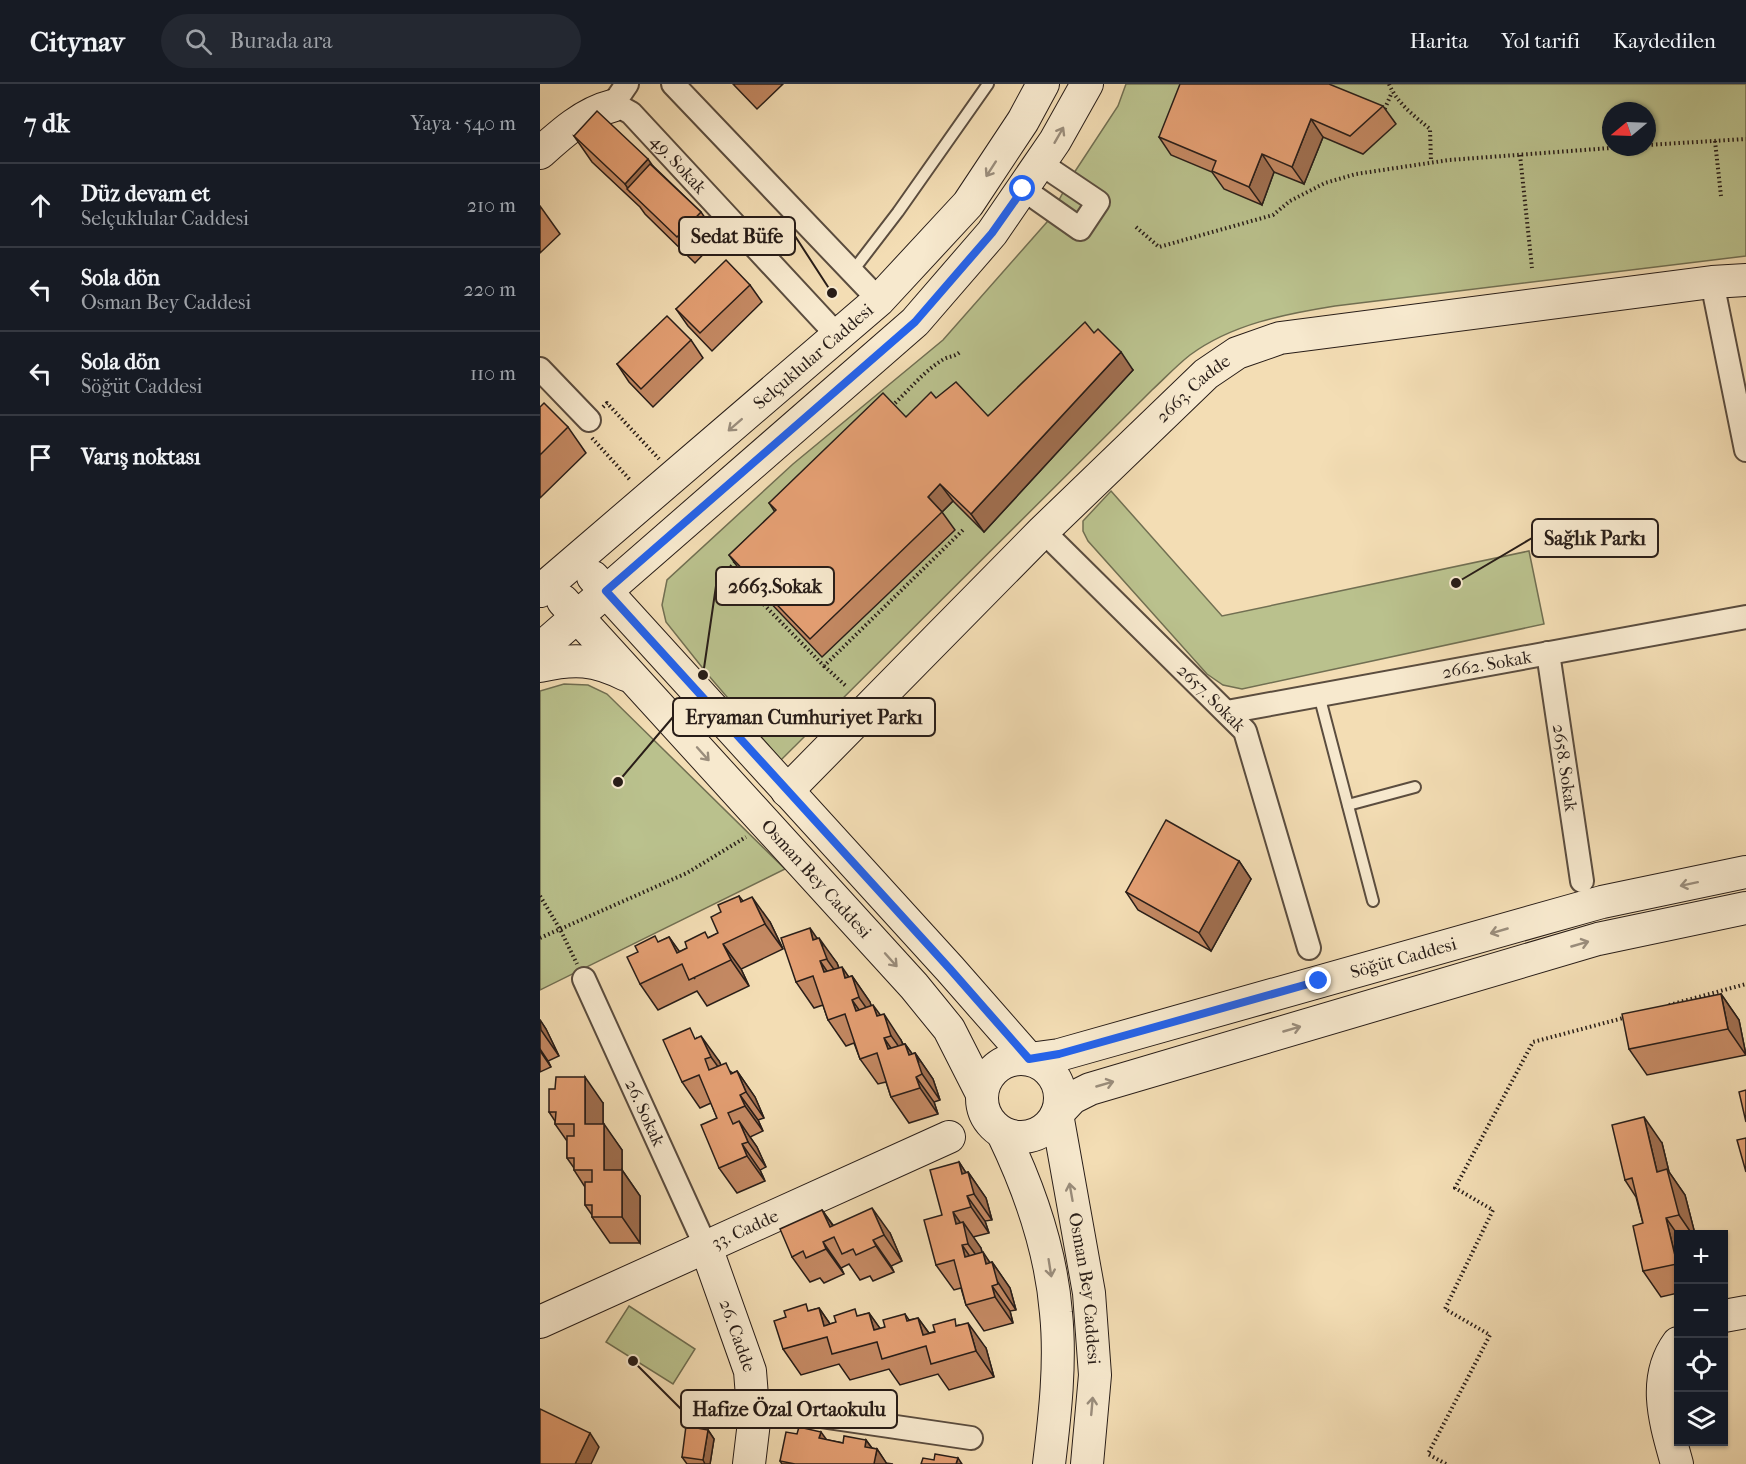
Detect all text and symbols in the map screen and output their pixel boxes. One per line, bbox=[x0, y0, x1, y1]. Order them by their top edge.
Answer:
search box bbox=[161, 14, 581, 68]
text: Citynav bbox=[30, 25, 125, 58]
icon: search bbox=[182, 25, 215, 58]
text: Burada ara bbox=[230, 28, 333, 54]
text: Harita bbox=[1410, 29, 1468, 53]
text: Yol tarifi bbox=[1501, 29, 1580, 53]
text: Kaydedilen bbox=[1613, 29, 1716, 53]
north arrow bbox=[1602, 102, 1656, 156]
text: 7 dk bbox=[24, 108, 70, 139]
text: Yaya · 540 m bbox=[410, 112, 516, 135]
one-way arrow bbox=[1053, 127, 1065, 144]
street label: 49. Sokak bbox=[646, 131, 711, 199]
one-way arrow bbox=[984, 161, 997, 178]
route start bbox=[1009, 175, 1035, 201]
text: Düz devam et bbox=[81, 181, 210, 207]
icon: ahead bbox=[24, 189, 57, 222]
text: 210 m bbox=[467, 194, 516, 217]
text: Selçuklular Caddesi bbox=[81, 207, 249, 230]
callout: Sedat Büfe bbox=[679, 217, 795, 255]
text: Sedat Büfe bbox=[691, 225, 783, 248]
text: Sola dön bbox=[81, 265, 160, 291]
icon: left bbox=[24, 273, 57, 306]
text: 220 m bbox=[463, 278, 516, 301]
text: Osman Bey Caddesi bbox=[81, 291, 251, 314]
street label: Selçuklular Caddesi bbox=[749, 299, 878, 414]
text: Sola dön bbox=[81, 349, 160, 375]
street label: 2663. Cadde bbox=[1152, 351, 1235, 427]
icon: left bbox=[24, 357, 57, 390]
text: 110 m bbox=[470, 362, 516, 385]
text: Söğüt Caddesi bbox=[81, 375, 203, 398]
one-way arrow bbox=[728, 418, 743, 432]
icon: arrive bbox=[24, 441, 57, 474]
text: Varış noktası bbox=[81, 444, 200, 470]
callout: Sağlık Parkı bbox=[1532, 519, 1658, 557]
text: Sağlık Parkı bbox=[1544, 527, 1647, 550]
callout: 2663.Sokak bbox=[716, 567, 834, 605]
text: 2663.Sokak bbox=[728, 575, 823, 598]
street label: 2662. Sokak bbox=[1440, 646, 1534, 683]
street label: 2657. Sokak bbox=[1173, 660, 1250, 737]
callout: Eryaman Cumhuriyet Parkı bbox=[673, 698, 935, 736]
text: Eryaman Cumhuriyet Parkı bbox=[685, 706, 924, 729]
street label: 2658. Sokak bbox=[1548, 723, 1582, 814]
one-way arrow bbox=[695, 746, 709, 761]
street label: Osman Bey Caddesi bbox=[757, 815, 876, 943]
one-way arrow bbox=[1679, 879, 1699, 890]
one-way arrow bbox=[1490, 926, 1509, 937]
street label: Söğüt Caddesi bbox=[1348, 933, 1460, 983]
one-way arrow bbox=[1570, 938, 1589, 949]
one-way arrow bbox=[883, 952, 897, 967]
route end bbox=[1305, 967, 1331, 993]
one-way arrow bbox=[1283, 1023, 1302, 1034]
street label: 26. Sokak bbox=[620, 1076, 669, 1151]
one-way arrow bbox=[1096, 1078, 1115, 1089]
one-way arrow bbox=[1065, 1183, 1076, 1202]
street label: 33. Cadde bbox=[708, 1205, 782, 1254]
street label: Osman Bey Caddesi bbox=[1064, 1211, 1104, 1366]
map controls bbox=[1674, 1230, 1728, 1446]
button: + bbox=[1674, 1230, 1728, 1284]
one-way arrow bbox=[1044, 1258, 1055, 1277]
button: − bbox=[1674, 1284, 1728, 1338]
street label: 26. Cadde bbox=[714, 1297, 759, 1375]
button: locate bbox=[1674, 1338, 1728, 1392]
callout: Hafize Özal Ortaokulu bbox=[681, 1390, 897, 1428]
button: layers bbox=[1674, 1392, 1728, 1446]
text: Hafize Özal Ortaokulu bbox=[692, 1396, 886, 1421]
one-way arrow bbox=[1087, 1396, 1098, 1416]

